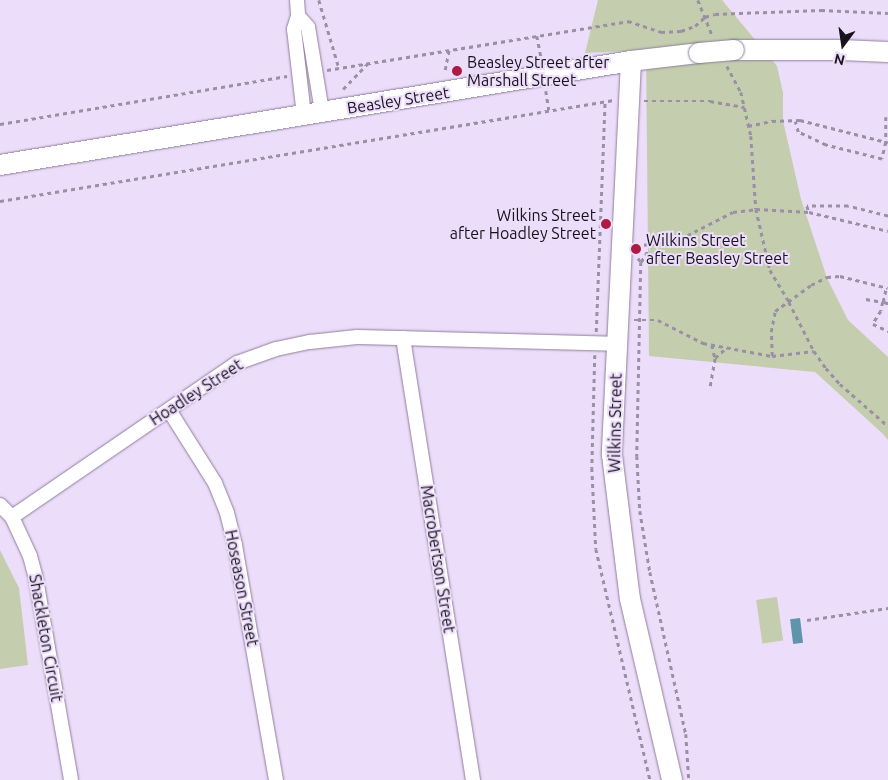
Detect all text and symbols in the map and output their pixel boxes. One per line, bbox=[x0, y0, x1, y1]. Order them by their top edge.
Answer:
north arrow bbox=[818, 20, 868, 70]
text: N bbox=[832, 51, 846, 69]
place label: Beasley Street after Marshall Street bbox=[467, 52, 609, 90]
marker: Beasley Street after Marshall Street bbox=[451, 65, 463, 77]
street label: Beasley Street bbox=[346, 82, 450, 118]
place label: Wilkins Street after Hoadley Street bbox=[450, 205, 596, 243]
marker: Wilkins Street after Hoadley Street bbox=[600, 218, 612, 230]
place label: Wilkins Street after Beasley Street bbox=[646, 230, 788, 268]
marker: Wilkins Street after Beasley Street bbox=[630, 243, 642, 255]
street label: Hoadley Street bbox=[146, 355, 246, 429]
street label: Wilkins Street bbox=[605, 373, 625, 473]
street label: Macrobertson Street bbox=[417, 484, 459, 634]
street label: Hoseason Street bbox=[221, 528, 263, 648]
street label: Shackleton Circuit bbox=[25, 573, 67, 703]

